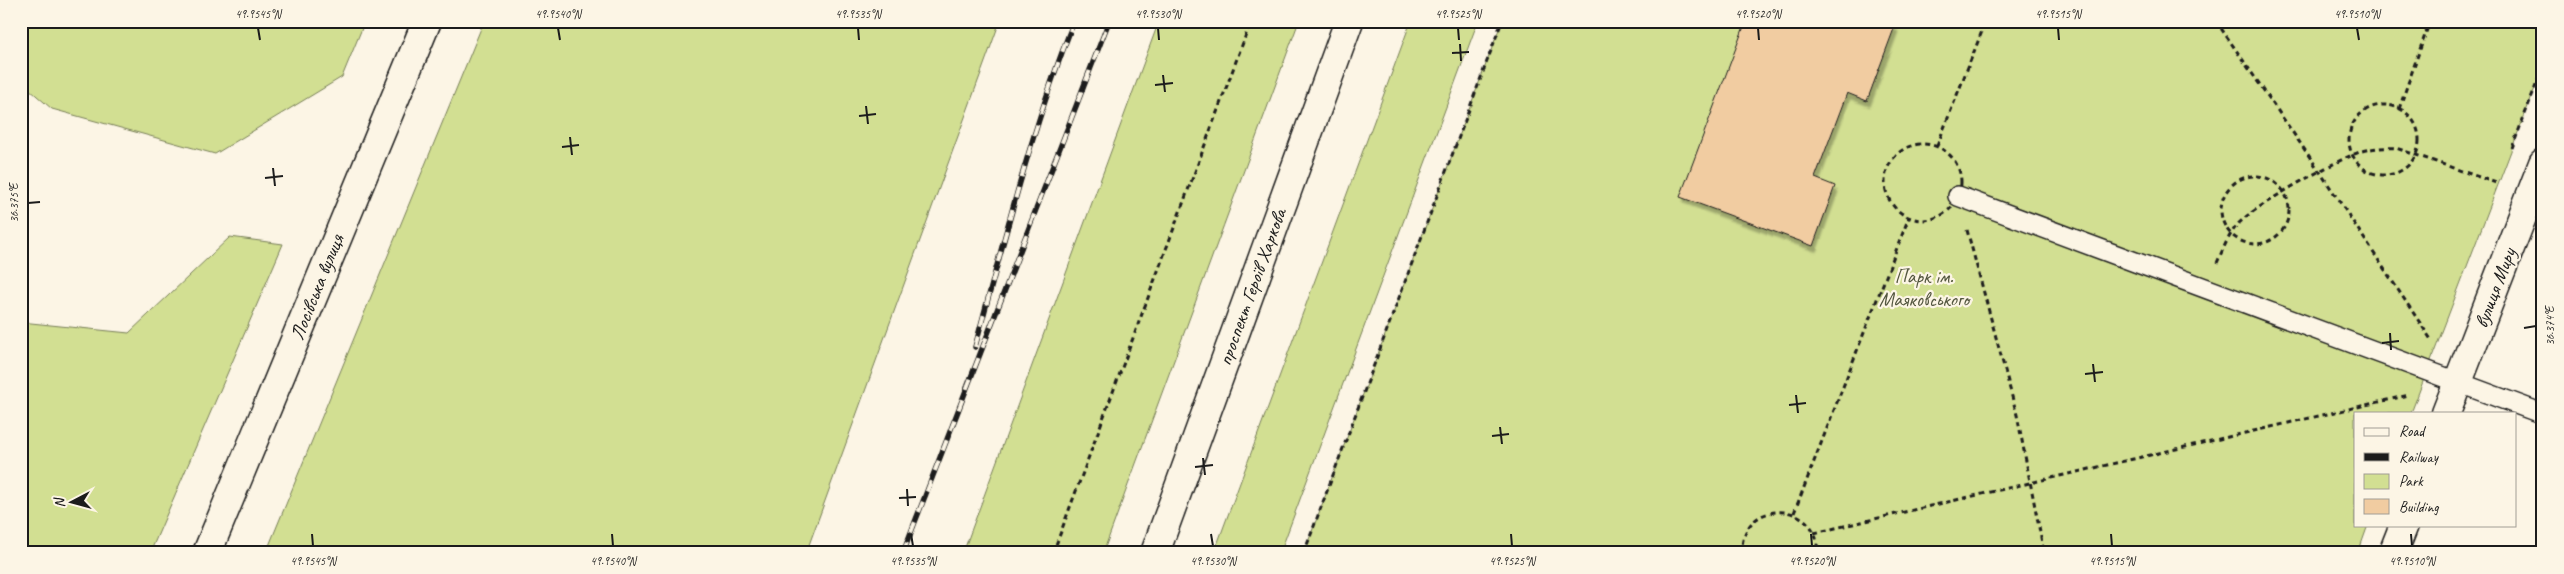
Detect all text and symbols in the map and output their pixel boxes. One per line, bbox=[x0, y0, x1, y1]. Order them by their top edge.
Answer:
text: 49.9545°N bbox=[235, 6, 282, 22]
text: 49.9540°N bbox=[535, 6, 582, 22]
text: 49.9535°N bbox=[835, 6, 882, 22]
text: 49.9530°N bbox=[1135, 6, 1182, 22]
text: 49.9525°N bbox=[1435, 6, 1482, 22]
text: 49.9520°N bbox=[1735, 6, 1782, 22]
text: 49.9515°N bbox=[2035, 6, 2082, 22]
text: 49.9510°N bbox=[2334, 6, 2381, 22]
text: 36.375°E bbox=[6, 182, 22, 223]
street label: проспект Героїв Харкова bbox=[1212, 204, 1293, 369]
street label: Лосівська вулиця bbox=[284, 230, 350, 344]
street label: вулиця Миру bbox=[2468, 244, 2522, 331]
park label: Парк ім. Маяковського bbox=[1879, 264, 1971, 312]
text: 36.374°E bbox=[2542, 305, 2558, 346]
legend bbox=[2354, 412, 2516, 526]
text: Road bbox=[2399, 422, 2426, 441]
text: Railway bbox=[2399, 448, 2440, 467]
text: Park bbox=[2399, 472, 2424, 491]
north arrow bbox=[48, 476, 98, 526]
text: N bbox=[50, 496, 68, 509]
text: Building bbox=[2399, 498, 2439, 517]
text: 49.9545°N bbox=[290, 553, 337, 569]
text: 49.9540°N bbox=[590, 553, 637, 569]
text: 49.9535°N bbox=[890, 553, 937, 569]
text: 49.9530°N bbox=[1190, 553, 1237, 569]
text: 49.9525°N bbox=[1489, 553, 1536, 569]
text: 49.9520°N bbox=[1789, 553, 1836, 569]
text: 49.9515°N bbox=[2089, 553, 2136, 569]
text: 49.9510°N bbox=[2389, 553, 2436, 569]

